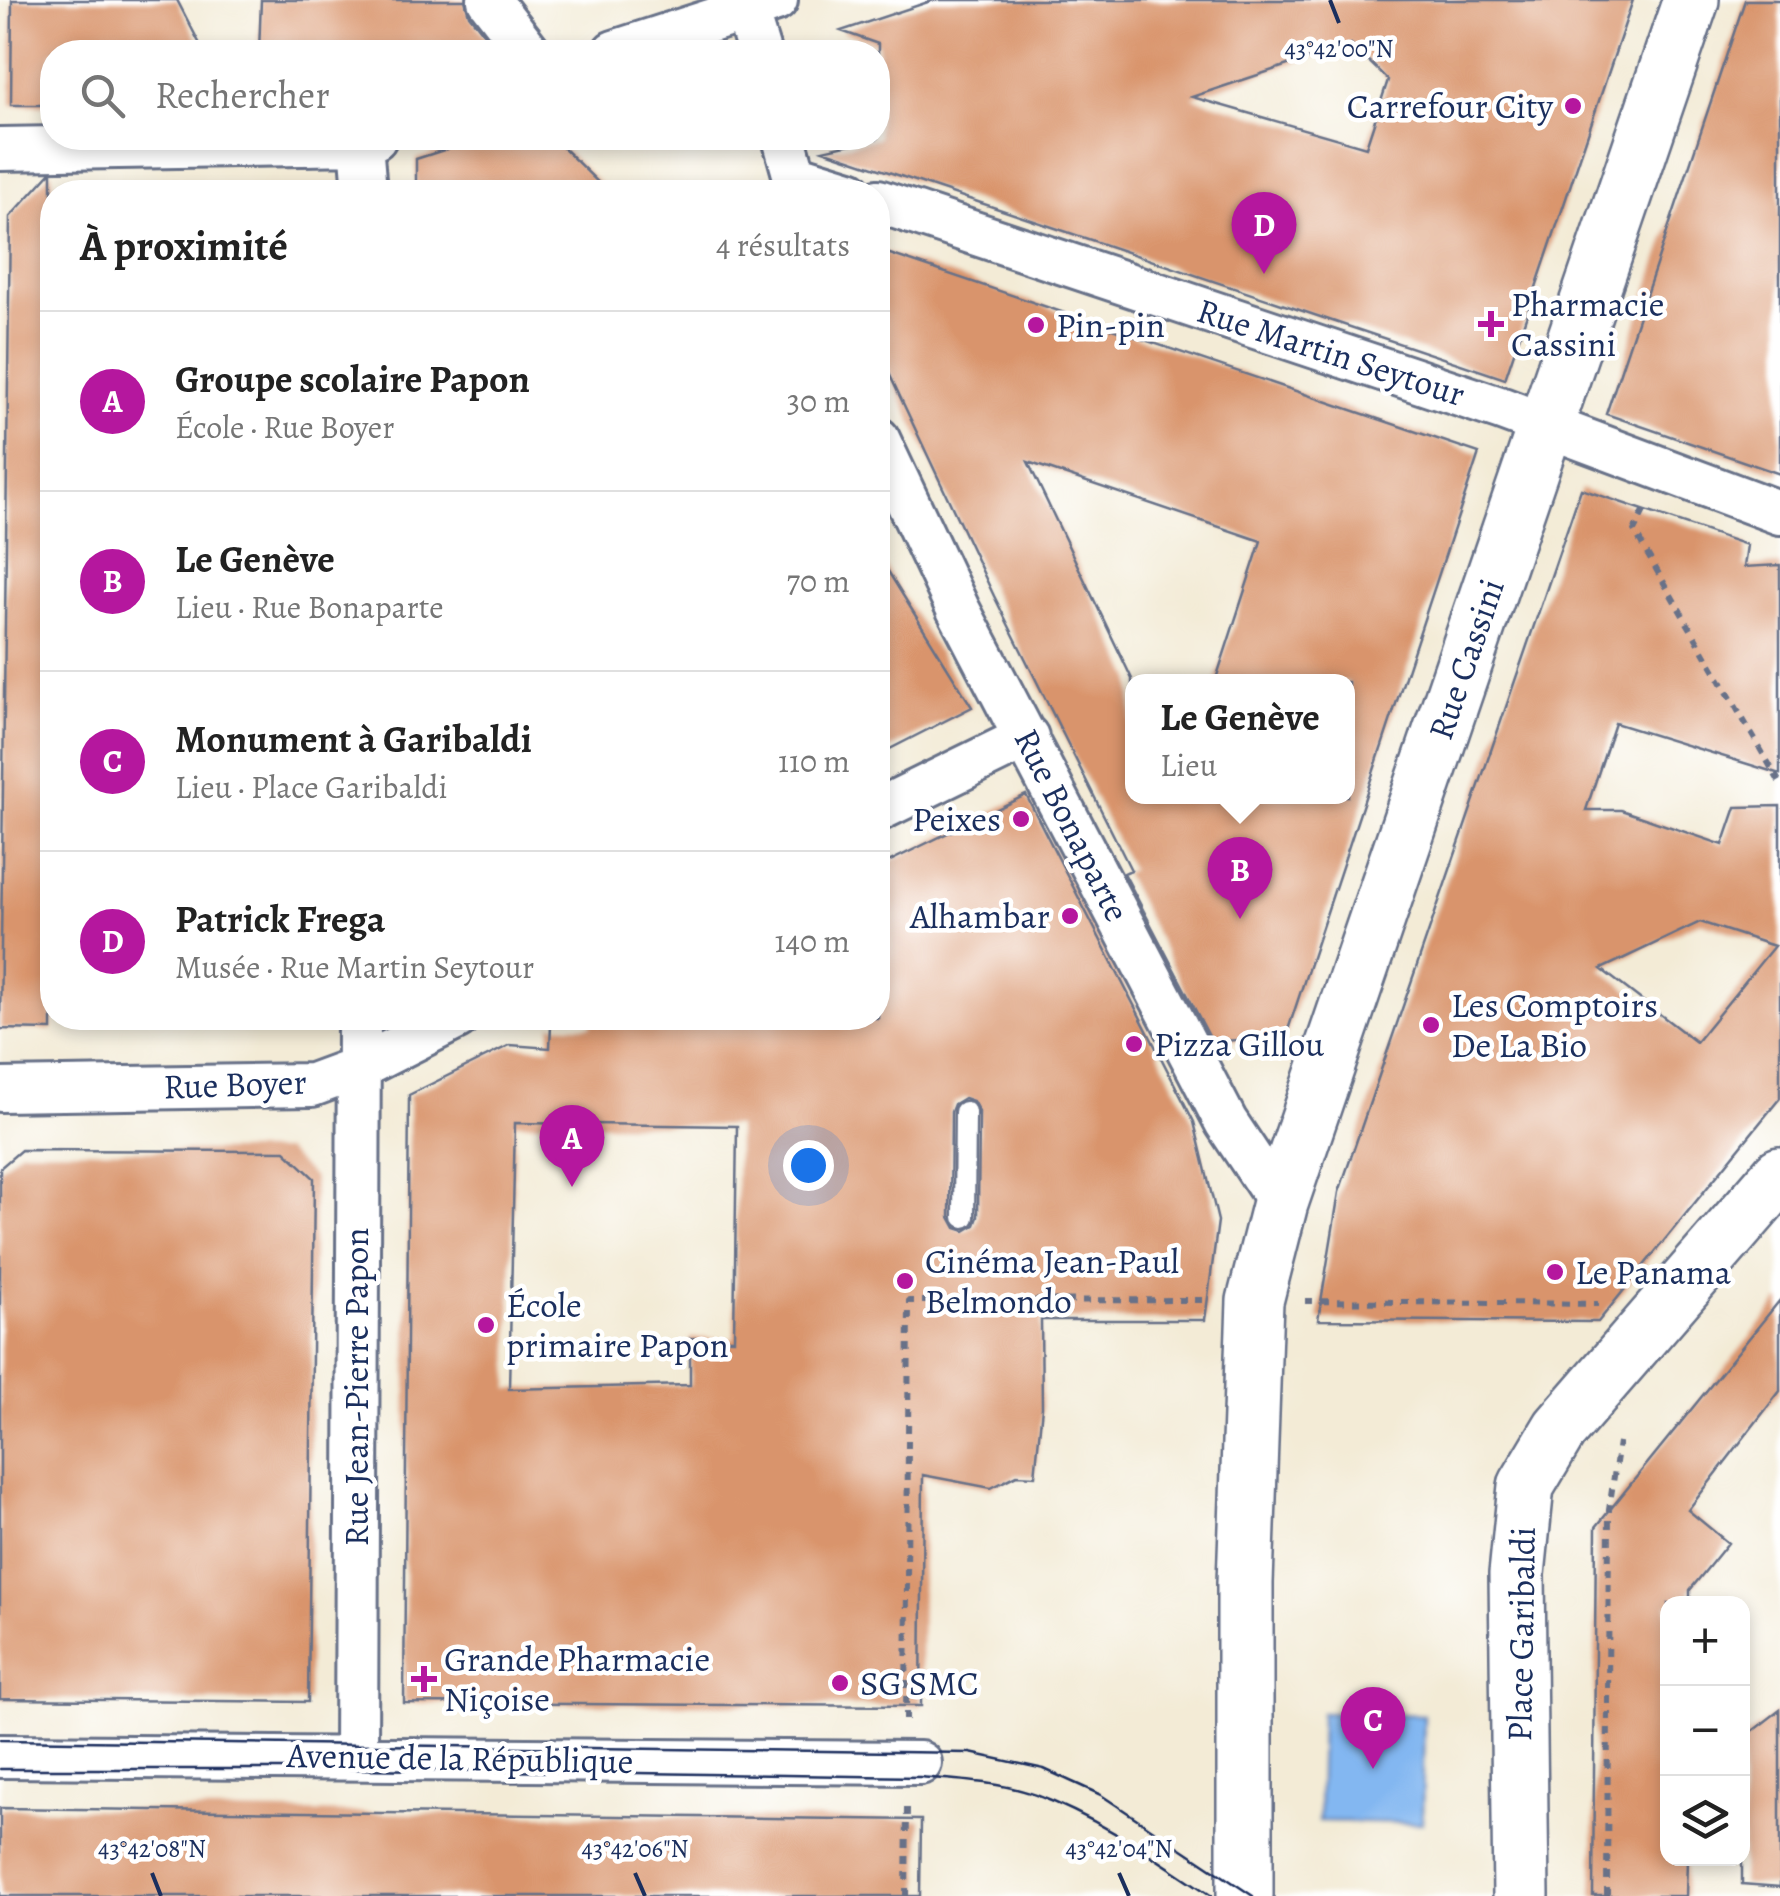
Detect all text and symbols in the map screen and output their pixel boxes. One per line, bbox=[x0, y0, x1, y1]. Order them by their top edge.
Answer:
text: 43°42'00"N bbox=[1285, 32, 1393, 66]
search box bbox=[40, 40, 890, 150]
icon: search bbox=[75, 68, 130, 123]
text: Rechercher bbox=[155, 69, 330, 121]
place label: Carrefour City bbox=[1347, 82, 1553, 130]
marker: Carrefour City bbox=[1562, 95, 1584, 117]
pin: D bbox=[1232, 192, 1296, 274]
text: À proximité bbox=[80, 217, 288, 274]
text: 4 résultats bbox=[716, 223, 850, 267]
place label: Pharmacie Cassini bbox=[1511, 280, 1665, 368]
street label: Rue Martin Seytour bbox=[1191, 286, 1471, 418]
place label: Pin-pin bbox=[1056, 301, 1165, 349]
marker: Pharmacie Cassini bbox=[1480, 313, 1502, 335]
marker: Pin-pin bbox=[1025, 314, 1047, 336]
text: Groupe scolaire Papon bbox=[175, 353, 530, 405]
text: A bbox=[102, 379, 123, 423]
text: 30 m bbox=[787, 379, 850, 423]
text: École · Rue Boyer bbox=[175, 405, 394, 449]
text: Le Genève bbox=[175, 533, 335, 585]
text: B bbox=[102, 559, 123, 603]
text: 70 m bbox=[787, 559, 850, 603]
street label: Rue Cassini bbox=[1416, 572, 1516, 746]
text: Lieu · Rue Bonaparte bbox=[175, 585, 444, 629]
popup bbox=[1125, 674, 1355, 804]
text: Le Genève bbox=[1160, 691, 1320, 743]
text: Monument à Garibaldi bbox=[175, 713, 532, 765]
street label: Rue Bonaparte bbox=[1003, 720, 1141, 930]
text: C bbox=[103, 739, 122, 783]
text: 110 m bbox=[778, 739, 850, 783]
text: Lieu bbox=[1160, 743, 1217, 787]
text: Lieu · Place Garibaldi bbox=[175, 765, 447, 809]
place label: Peixes bbox=[912, 795, 1001, 843]
marker: Peixes bbox=[1010, 808, 1032, 830]
pin: B bbox=[1208, 836, 1272, 919]
place label: Alhambar bbox=[909, 892, 1050, 940]
text: Patrick Frega bbox=[175, 893, 385, 945]
marker: Alhambar bbox=[1059, 905, 1081, 927]
text: D bbox=[101, 919, 124, 963]
text: 140 m bbox=[775, 919, 850, 963]
text: Musée · Rue Martin Seytour bbox=[175, 945, 534, 989]
place label: Les Comptoirs De La Bio bbox=[1451, 981, 1658, 1069]
marker: Les Comptoirs De La Bio bbox=[1420, 1014, 1442, 1036]
place label: Pizza Gillou bbox=[1154, 1020, 1324, 1068]
marker: Pizza Gillou bbox=[1123, 1033, 1145, 1055]
street label: Rue Boyer bbox=[162, 1058, 308, 1110]
pin: A bbox=[540, 1104, 604, 1187]
your location bbox=[783, 1140, 834, 1191]
street label: Rue Jean-Pierre Papon bbox=[332, 1228, 380, 1546]
place label: Cinéma Jean-Paul Belmondo bbox=[925, 1237, 1179, 1325]
place label: Le Panama bbox=[1575, 1248, 1732, 1296]
marker: Le Panama bbox=[1544, 1261, 1566, 1283]
marker: Cinéma Jean-Paul Belmondo bbox=[894, 1270, 916, 1292]
place label: École primaire Papon bbox=[506, 1281, 729, 1369]
marker: École primaire Papon bbox=[475, 1314, 497, 1336]
street label: Place Garibaldi bbox=[1495, 1526, 1547, 1742]
map controls bbox=[1660, 1596, 1750, 1866]
button: + bbox=[1660, 1596, 1750, 1686]
place label: Grande Pharmacie Niçoise bbox=[444, 1635, 710, 1723]
place label: SG SMC bbox=[860, 1659, 979, 1707]
marker: Grande Pharmacie Niçoise bbox=[413, 1668, 435, 1690]
marker: SG SMC bbox=[829, 1672, 851, 1694]
pin: C bbox=[1340, 1686, 1406, 1769]
button: − bbox=[1660, 1686, 1750, 1776]
street label: Avenue de la République bbox=[285, 1731, 634, 1785]
button: layers bbox=[1660, 1776, 1750, 1866]
text: 43°42'08"N bbox=[98, 1832, 206, 1866]
text: 43°42'06"N bbox=[581, 1832, 689, 1866]
text: 43°42'04"N bbox=[1066, 1832, 1172, 1866]

